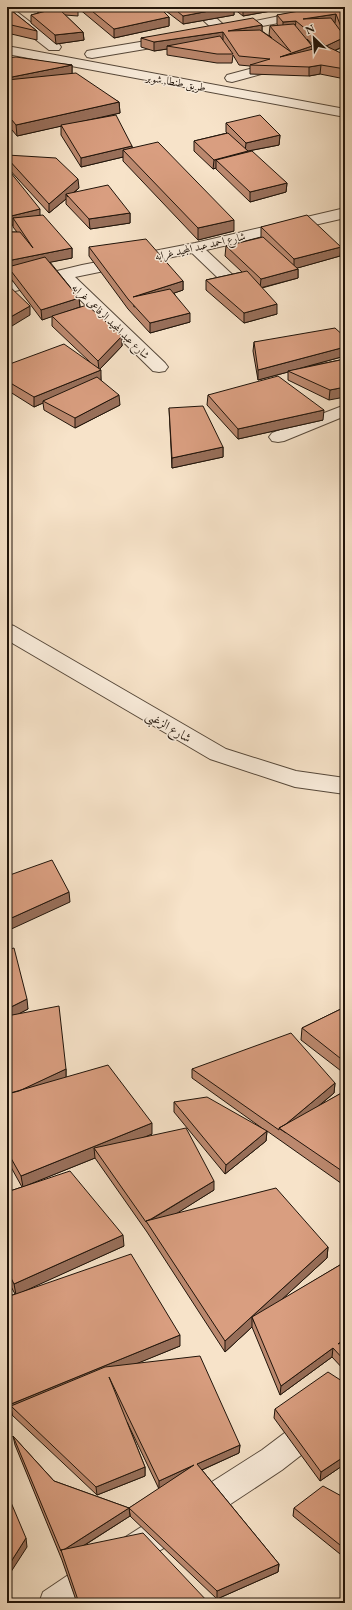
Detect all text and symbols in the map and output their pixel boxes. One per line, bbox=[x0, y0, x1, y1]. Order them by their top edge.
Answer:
north arrow bbox=[294, 18, 334, 58]
text: N bbox=[303, 21, 317, 37]
street label: طريق طنطا, شوبر bbox=[144, 70, 207, 95]
street label: شارع احمد عبد المجيد غرابه bbox=[153, 229, 248, 266]
street label: شارع عبد المجيد الرفاعى غرابه bbox=[67, 280, 153, 364]
street label: شارع الزغبى bbox=[141, 707, 195, 749]

